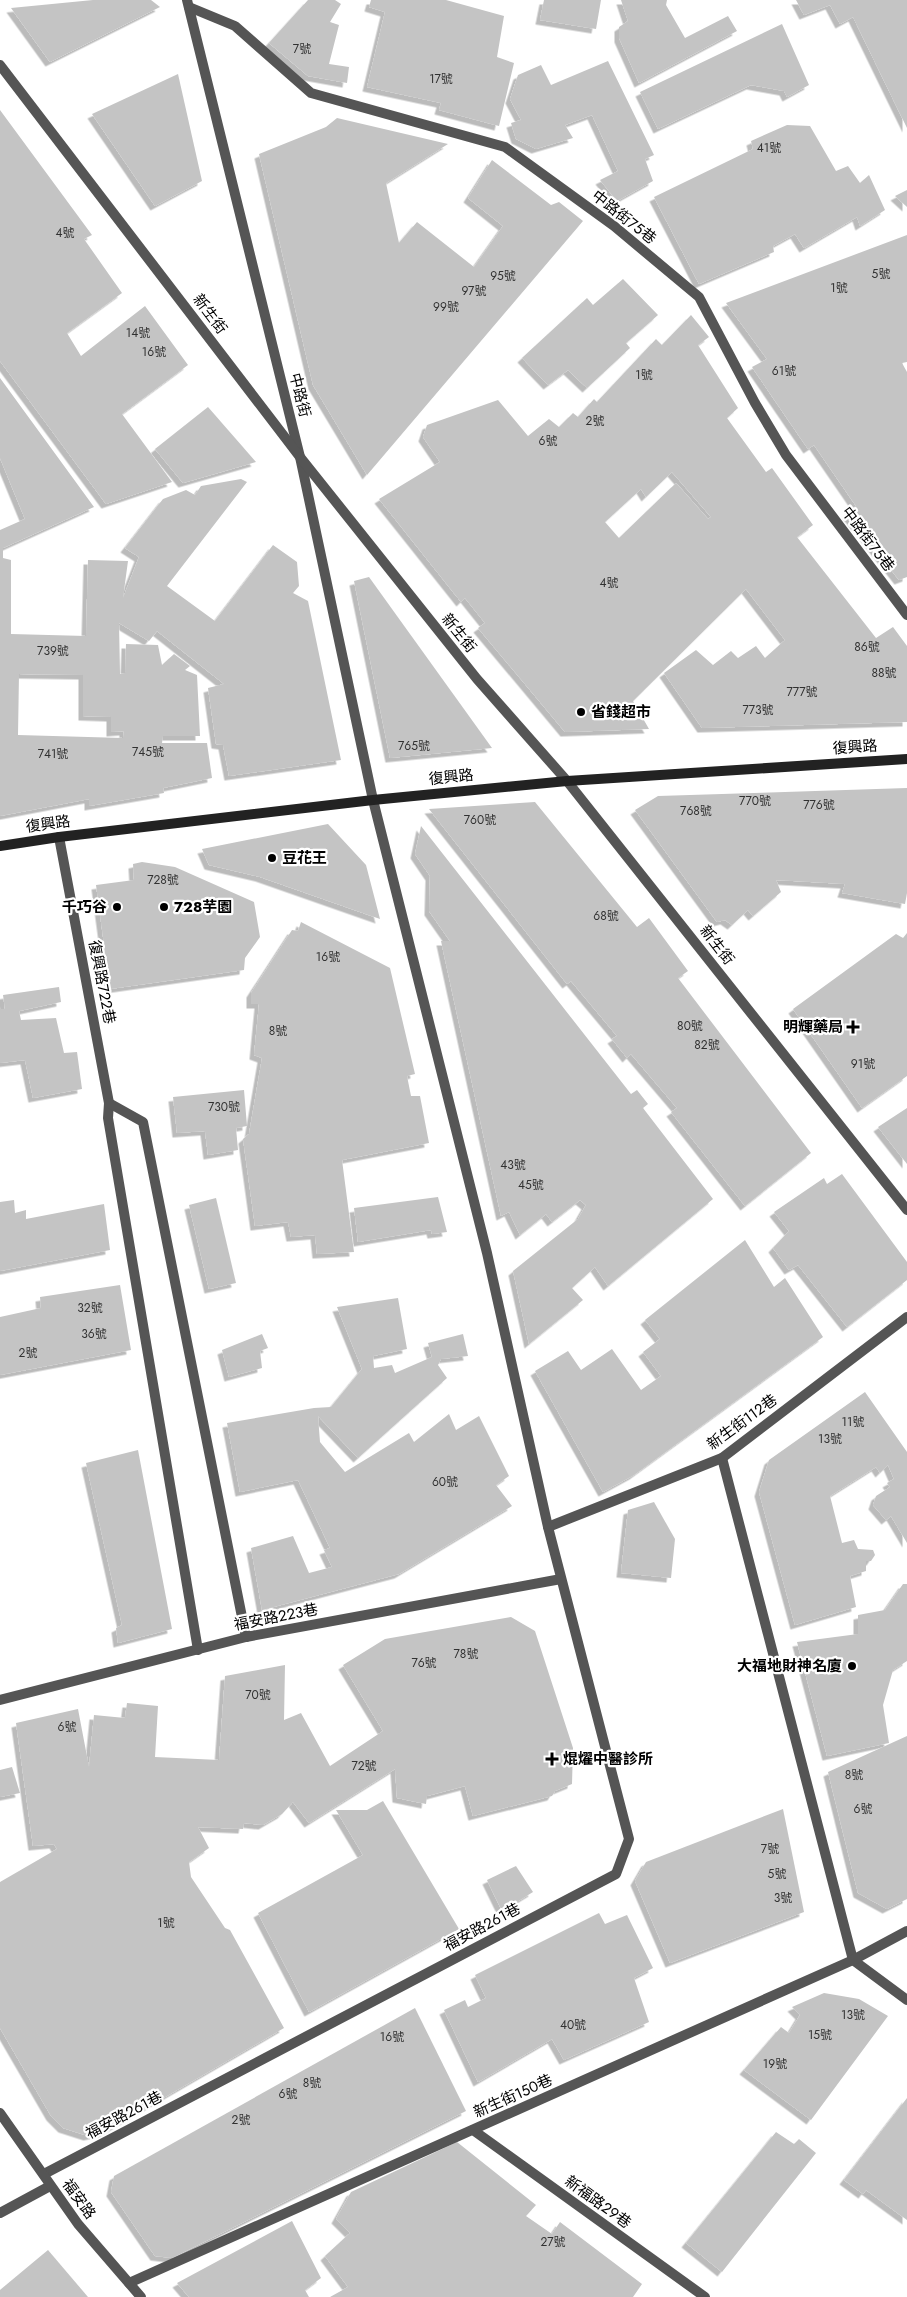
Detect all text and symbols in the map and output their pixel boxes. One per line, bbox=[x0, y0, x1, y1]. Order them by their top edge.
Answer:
house number: 7號 bbox=[293, 40, 311, 58]
house number: 17號 bbox=[429, 70, 453, 88]
house number: 41號 bbox=[757, 139, 781, 157]
street label: 中路街75巷 bbox=[587, 185, 661, 249]
house number: 4號 bbox=[56, 224, 75, 242]
house number: 5號 bbox=[872, 265, 890, 283]
house number: 95號 bbox=[490, 267, 516, 285]
house number: 1號 bbox=[830, 279, 848, 297]
house number: 97號 bbox=[462, 282, 486, 300]
street label: 新生街 bbox=[188, 289, 232, 339]
house number: 99號 bbox=[433, 298, 459, 316]
house number: 14號 bbox=[126, 324, 150, 342]
house number: 16號 bbox=[142, 343, 166, 361]
house number: 61號 bbox=[772, 362, 796, 380]
house number: 1號 bbox=[635, 366, 653, 384]
street label: 中路街 bbox=[284, 370, 316, 420]
house number: 2號 bbox=[586, 412, 604, 430]
house number: 6號 bbox=[539, 432, 557, 450]
street label: 中路街75巷 bbox=[836, 502, 900, 576]
house number: 4號 bbox=[600, 574, 619, 592]
street label: 新生街 bbox=[436, 609, 482, 657]
house number: 86號 bbox=[854, 638, 880, 656]
house number: 739號 bbox=[37, 642, 69, 660]
house number: 88號 bbox=[871, 664, 897, 682]
house number: 777號 bbox=[787, 683, 817, 701]
place label: 省錢超市 bbox=[591, 701, 651, 723]
house number: 773號 bbox=[742, 701, 774, 719]
marker: 省錢超市 bbox=[575, 706, 587, 718]
street label: 復興路 bbox=[832, 734, 878, 760]
house number: 765號 bbox=[398, 737, 430, 755]
house number: 745號 bbox=[132, 743, 164, 761]
house number: 741號 bbox=[38, 745, 68, 763]
street label: 復興路 bbox=[427, 764, 475, 790]
house number: 770號 bbox=[739, 792, 771, 810]
house number: 776號 bbox=[803, 796, 835, 814]
house number: 768號 bbox=[680, 802, 712, 820]
street label: 復興路 bbox=[24, 810, 72, 838]
house number: 760號 bbox=[464, 811, 496, 829]
place label: 豆花王 bbox=[282, 847, 327, 869]
marker: 豆花王 bbox=[266, 852, 278, 864]
house number: 728號 bbox=[147, 871, 179, 889]
place label: 千巧谷 bbox=[62, 896, 107, 918]
place label: 728芋園 bbox=[174, 896, 232, 918]
marker: 千巧谷 bbox=[111, 901, 123, 913]
marker: 728芋園 bbox=[158, 901, 170, 913]
house number: 68號 bbox=[593, 907, 619, 925]
street label: 新生街 bbox=[694, 920, 740, 970]
street label: 復興路722巷 bbox=[83, 938, 121, 1026]
house number: 16號 bbox=[316, 948, 340, 966]
place label: 明輝藥局 bbox=[783, 1016, 843, 1038]
house number: 80號 bbox=[677, 1017, 703, 1035]
marker: 明輝藥局 bbox=[847, 1021, 859, 1033]
house number: 8號 bbox=[269, 1022, 287, 1040]
house number: 82號 bbox=[694, 1036, 720, 1054]
house number: 91號 bbox=[851, 1055, 875, 1073]
house number: 730號 bbox=[208, 1098, 240, 1116]
house number: 43號 bbox=[500, 1156, 526, 1174]
house number: 45號 bbox=[518, 1176, 544, 1194]
house number: 32號 bbox=[77, 1299, 103, 1317]
house number: 36號 bbox=[81, 1325, 107, 1343]
house number: 2號 bbox=[19, 1344, 37, 1362]
street label: 新生街112巷 bbox=[702, 1389, 782, 1455]
house number: 11號 bbox=[842, 1413, 864, 1431]
house number: 13號 bbox=[818, 1430, 842, 1448]
house number: 60號 bbox=[432, 1473, 458, 1491]
street label: 福安路223巷 bbox=[232, 1598, 320, 1636]
house number: 78號 bbox=[454, 1645, 478, 1663]
house number: 76號 bbox=[411, 1654, 437, 1672]
place label: 大福地財神名廈 bbox=[737, 1655, 842, 1677]
marker: 大福地財神名廈 bbox=[846, 1660, 858, 1672]
house number: 70號 bbox=[245, 1686, 271, 1704]
house number: 6號 bbox=[58, 1718, 76, 1736]
place label: 焜燿中醫診所 bbox=[563, 1748, 653, 1770]
marker: 焜燿中醫診所 bbox=[545, 1752, 559, 1766]
house number: 72號 bbox=[351, 1757, 377, 1775]
house number: 8號 bbox=[845, 1766, 863, 1784]
house number: 6號 bbox=[854, 1800, 872, 1818]
house number: 7號 bbox=[761, 1840, 779, 1858]
house number: 5號 bbox=[768, 1865, 786, 1883]
house number: 3號 bbox=[774, 1889, 792, 1907]
street label: 福安路261巷 bbox=[440, 1898, 524, 1956]
house number: 1號 bbox=[157, 1914, 175, 1932]
house number: 13號 bbox=[841, 2006, 865, 2024]
house number: 40號 bbox=[560, 2016, 586, 2034]
house number: 15號 bbox=[808, 2026, 832, 2044]
house number: 16號 bbox=[380, 2028, 404, 2046]
house number: 19號 bbox=[763, 2055, 787, 2073]
street label: 新生街150巷 bbox=[470, 2069, 556, 2123]
house number: 8號 bbox=[303, 2074, 321, 2092]
house number: 6號 bbox=[279, 2085, 297, 2103]
street label: 福安路261巷 bbox=[82, 2086, 166, 2144]
house number: 2號 bbox=[232, 2111, 250, 2129]
street label: 新福路29巷 bbox=[560, 2170, 636, 2234]
street label: 福安路 bbox=[57, 2174, 101, 2224]
house number: 27號 bbox=[540, 2233, 566, 2251]

